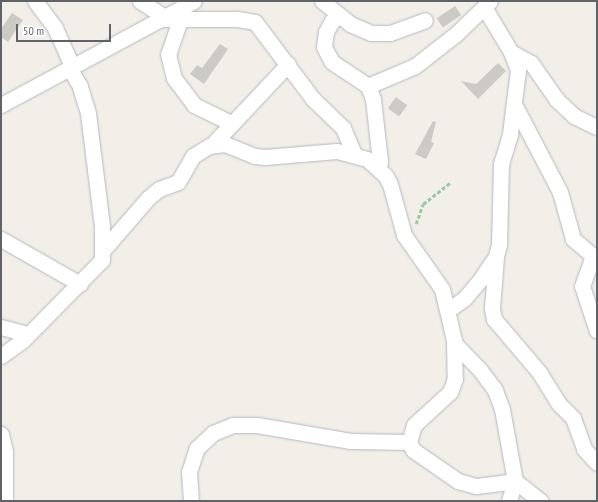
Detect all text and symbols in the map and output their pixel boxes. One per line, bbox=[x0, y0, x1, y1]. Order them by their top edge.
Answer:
scale bar bbox=[18, 16, 113, 42]
text: 50 m bbox=[23, 23, 44, 38]

